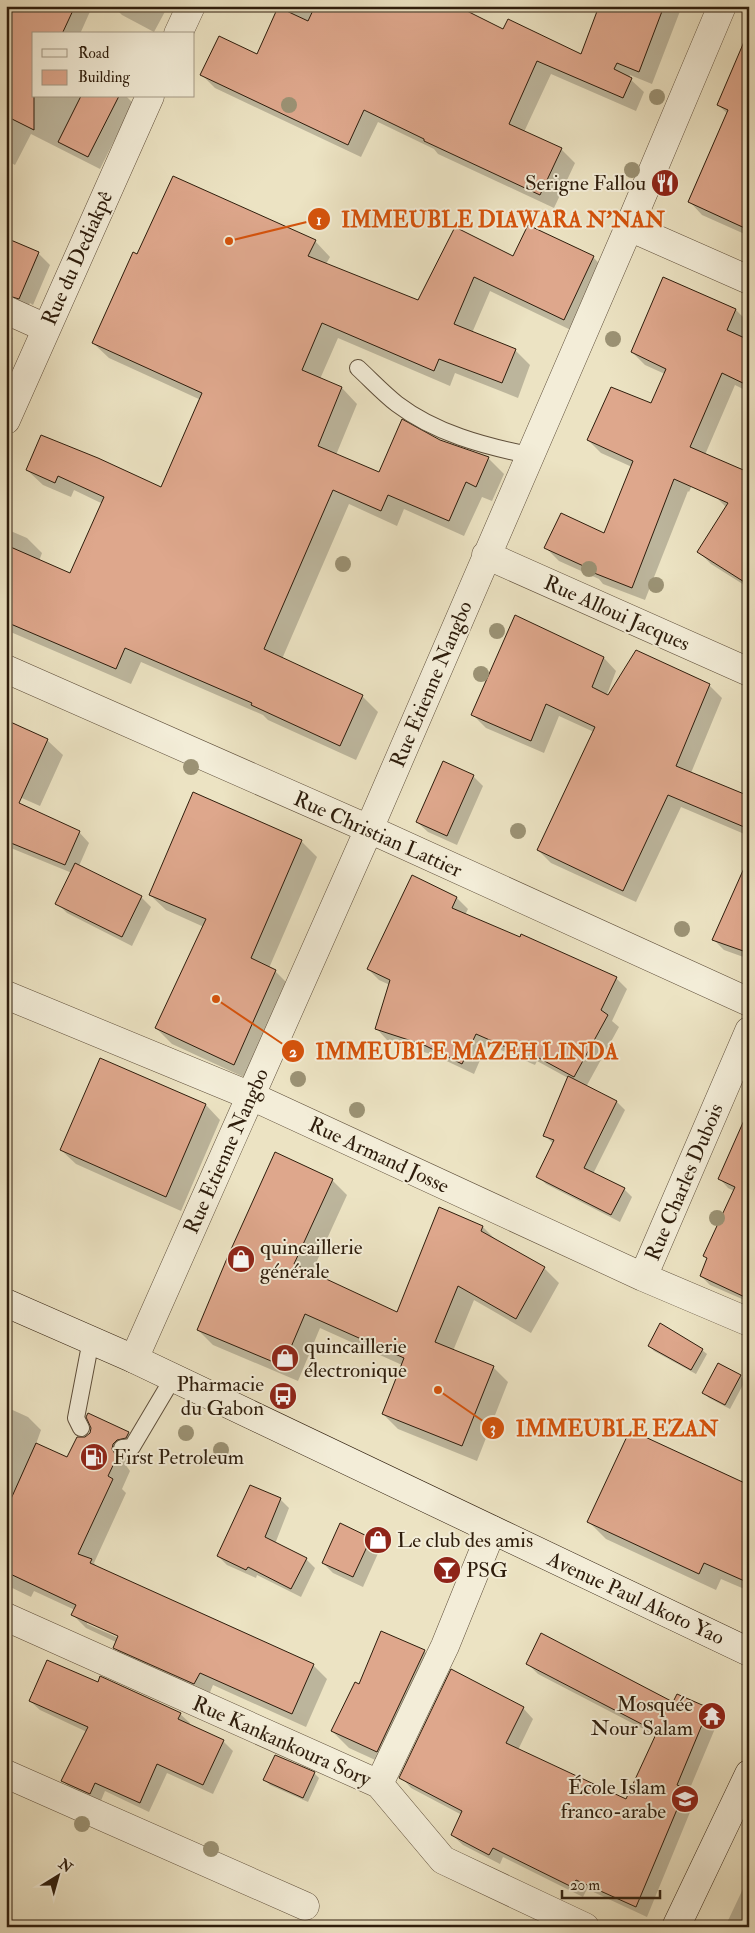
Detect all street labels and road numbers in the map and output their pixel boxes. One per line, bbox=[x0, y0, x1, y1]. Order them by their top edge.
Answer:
street label: Rue du Dediakpê bbox=[36, 187, 119, 330]
street label: Rue Alloui Jacques bbox=[540, 569, 694, 658]
street label: Rue Etienne Nangbo bbox=[384, 597, 479, 772]
street label: Rue Christian Lattier bbox=[289, 785, 466, 884]
street label: Rue Etienne Nangbo bbox=[178, 1064, 275, 1238]
street label: Rue Charles Dubois bbox=[639, 1099, 730, 1265]
street label: Rue Armand Josse bbox=[304, 1111, 454, 1200]
street label: Avenue Paul Akoto Yao bbox=[542, 1545, 728, 1651]
street label: Rue Kankankoura Sory bbox=[188, 1690, 376, 1793]

